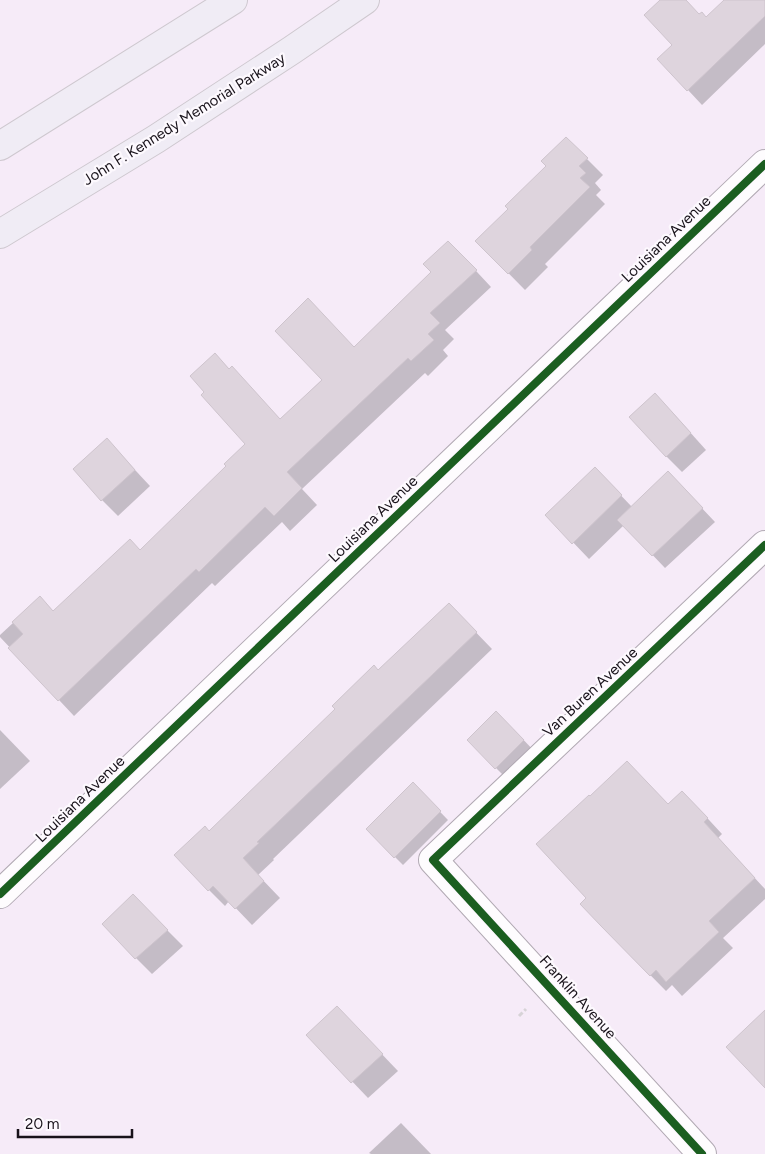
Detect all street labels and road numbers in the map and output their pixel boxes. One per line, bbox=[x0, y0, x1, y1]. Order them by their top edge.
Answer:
street label: John F. Kennedy Memorial Parkway bbox=[79, 49, 289, 189]
street label: Louisiana Avenue bbox=[618, 192, 714, 286]
street label: Louisiana Avenue bbox=[325, 472, 421, 566]
street label: Van Buren Avenue bbox=[539, 643, 641, 741]
street label: Louisiana Avenue bbox=[32, 752, 128, 846]
street label: Franklin Avenue bbox=[536, 952, 620, 1042]

